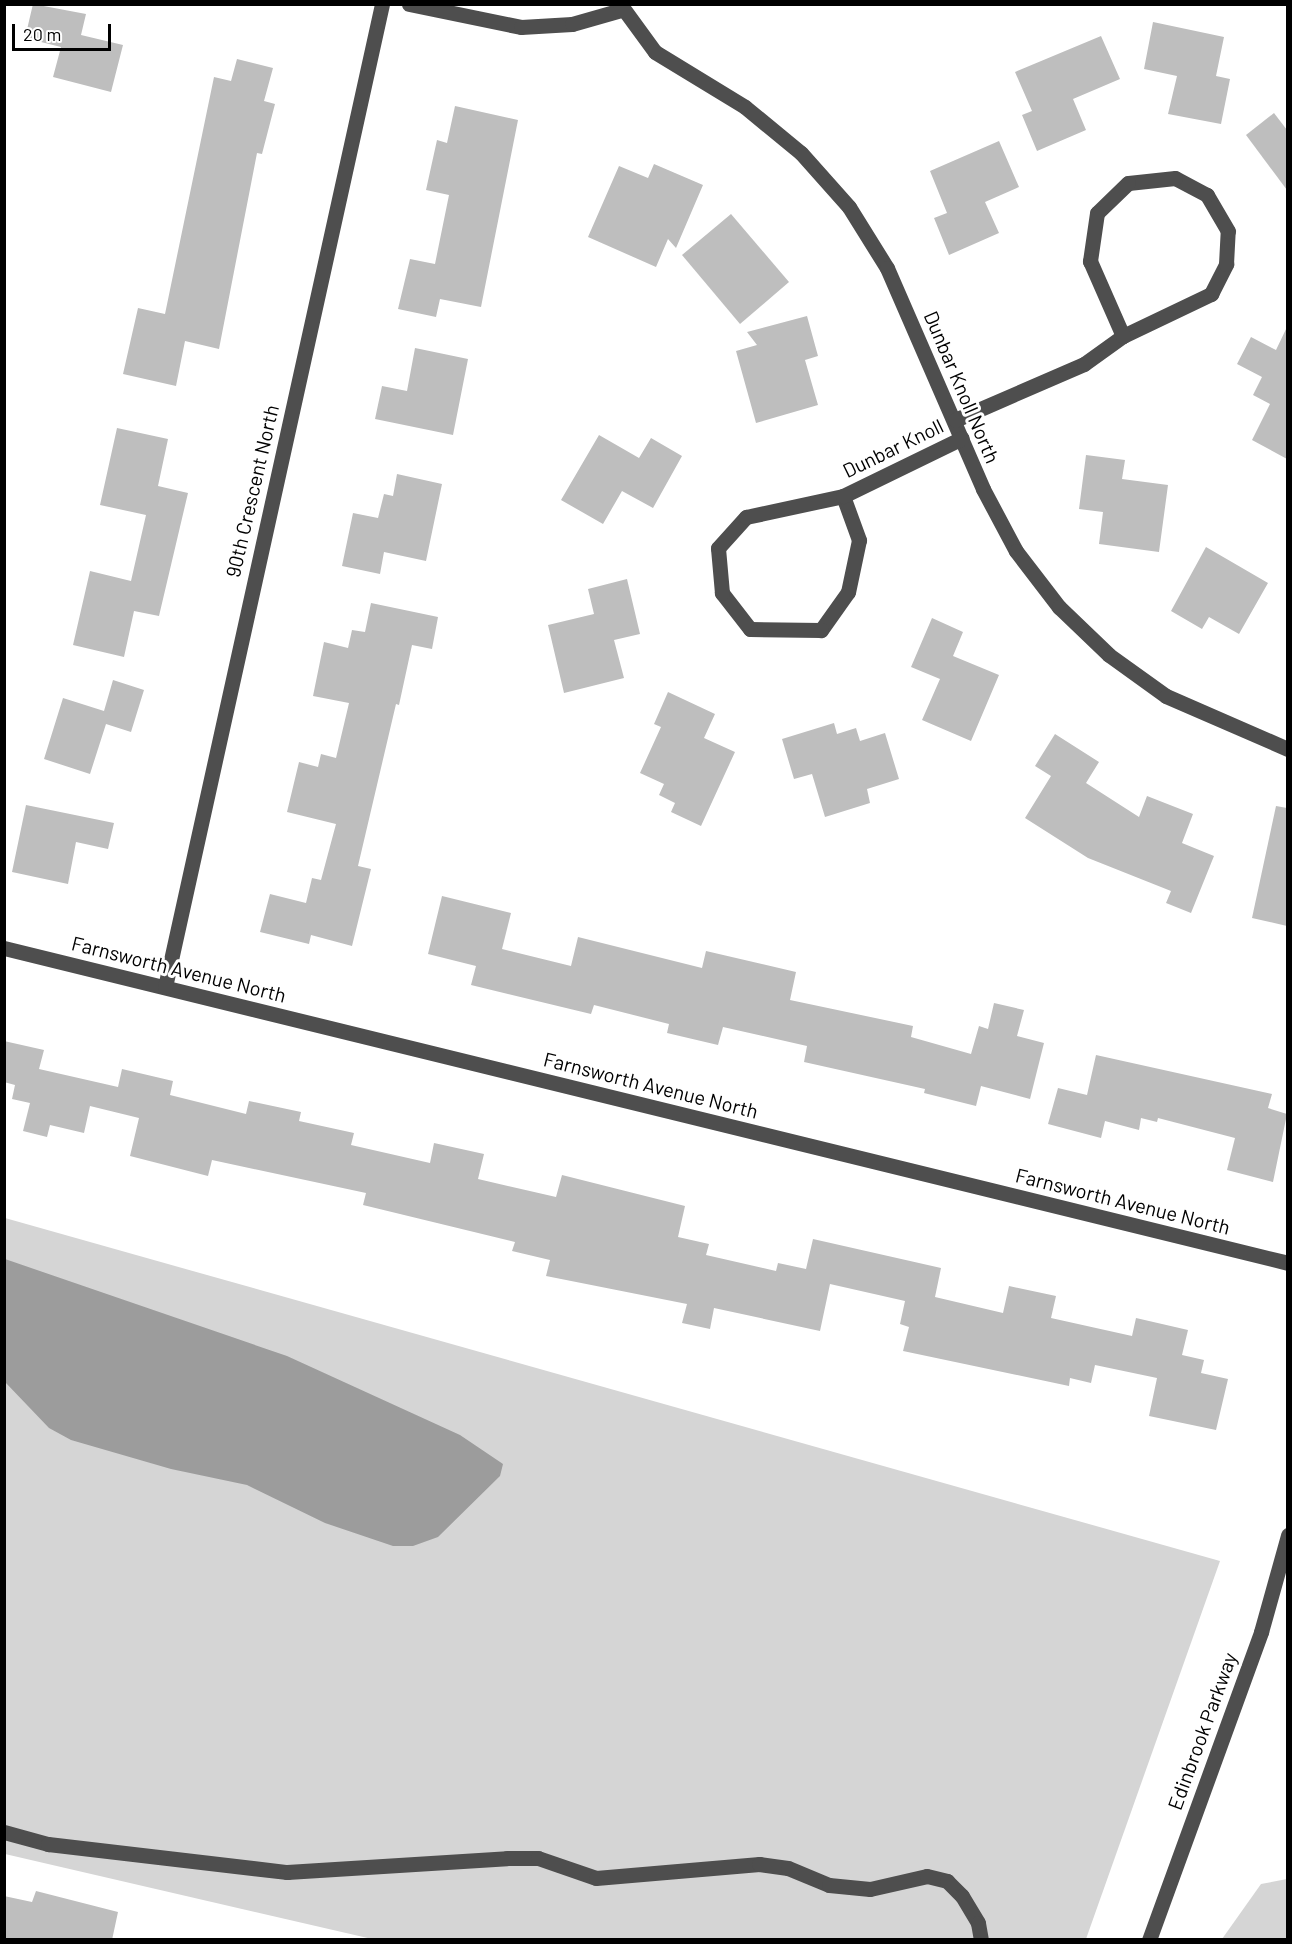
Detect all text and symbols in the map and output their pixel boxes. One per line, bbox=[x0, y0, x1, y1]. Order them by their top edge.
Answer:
scale bar bbox=[15, 12, 114, 50]
text: 20 m bbox=[23, 23, 61, 45]
street label: Dunbar Knoll North bbox=[919, 307, 1005, 467]
street label: 90th Crescent North bbox=[220, 402, 284, 580]
street label: Dunbar Knoll bbox=[839, 413, 947, 483]
street label: Farnsworth Avenue North bbox=[69, 931, 289, 1007]
street label: Farnsworth Avenue North bbox=[541, 1047, 761, 1123]
street label: Farnsworth Avenue North bbox=[1013, 1163, 1233, 1239]
street label: Edinbrook Parkway bbox=[1162, 1649, 1242, 1813]

